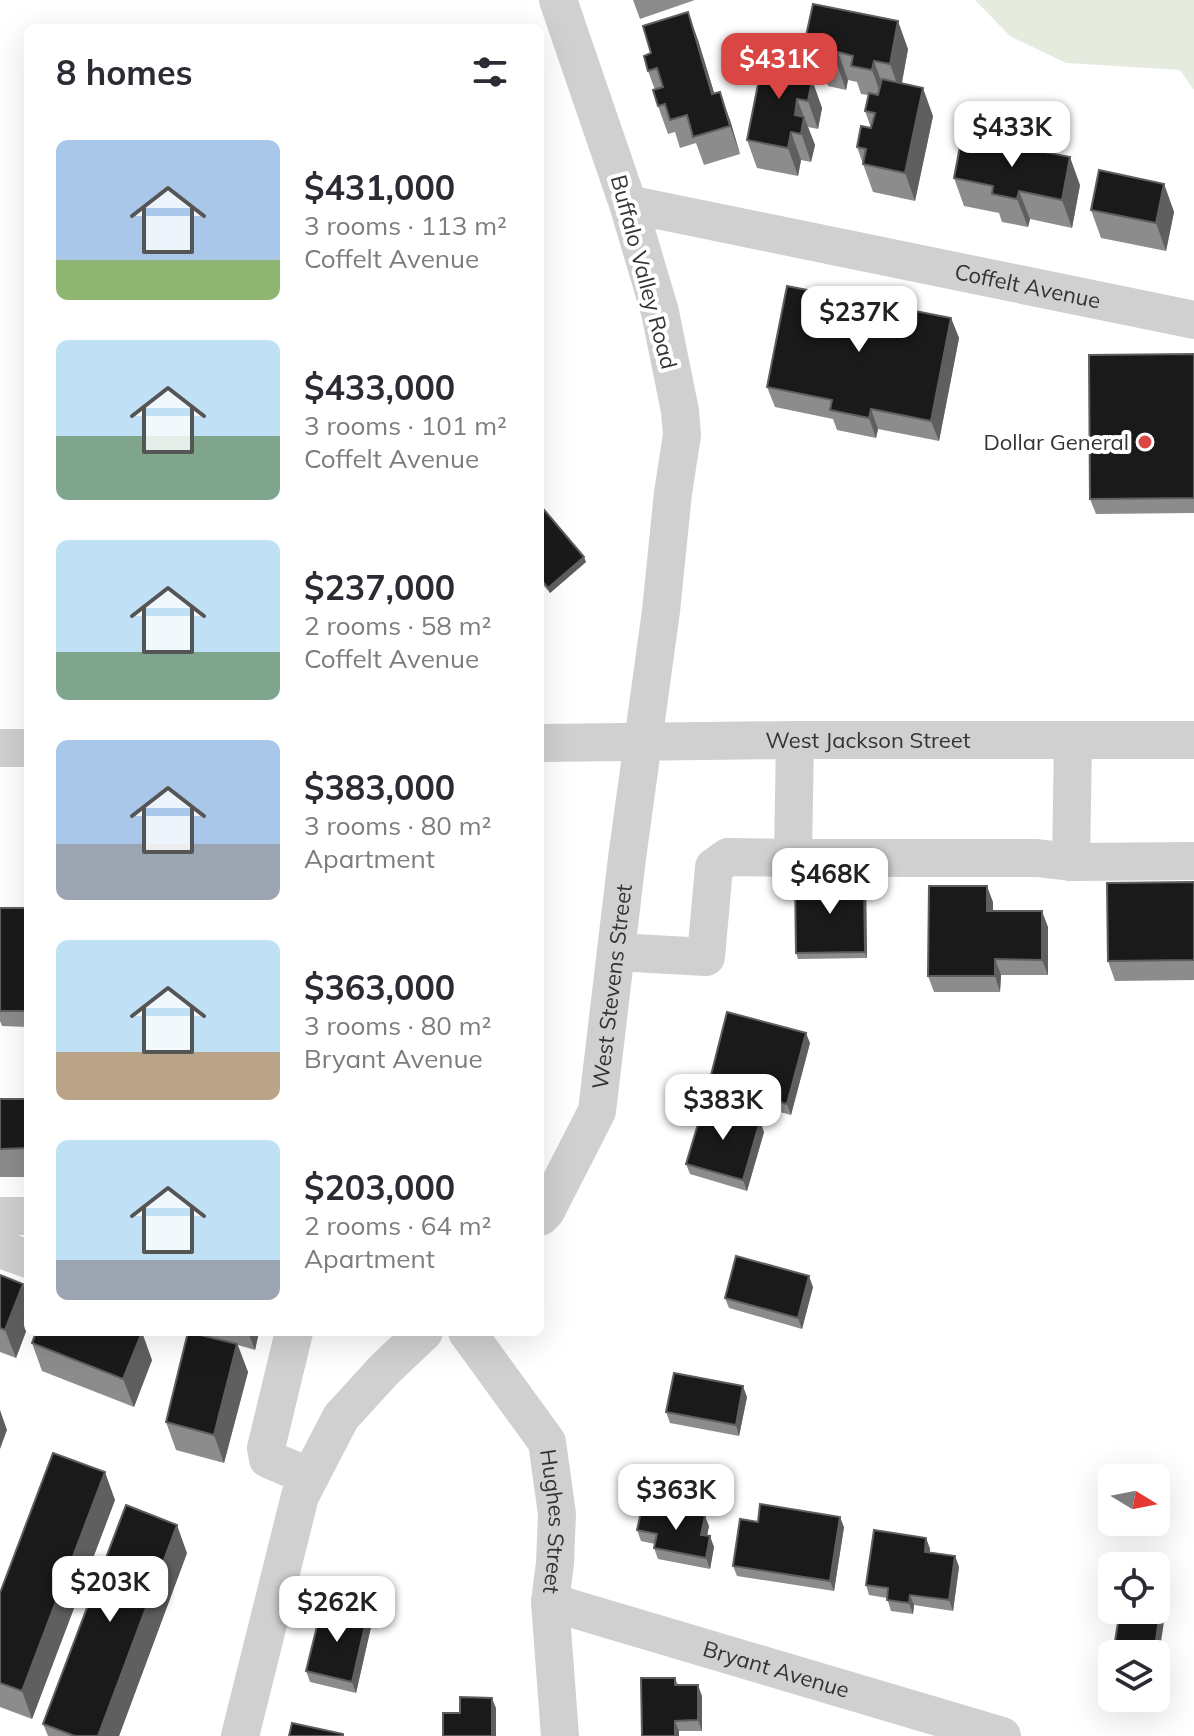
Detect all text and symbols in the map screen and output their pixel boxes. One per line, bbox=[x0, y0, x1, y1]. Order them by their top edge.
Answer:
pin: $431K bbox=[723, 33, 835, 101]
text: $431K bbox=[739, 42, 819, 75]
icon: filters bbox=[468, 50, 512, 94]
text: 8 homes bbox=[56, 51, 193, 94]
pin: $433K bbox=[956, 101, 1068, 169]
text: $433K bbox=[972, 110, 1052, 143]
text: $431,000 bbox=[304, 166, 455, 209]
icon: home bbox=[120, 172, 216, 268]
street label: Buffalo Valley Road bbox=[605, 172, 683, 372]
text: 3 rooms · 113 m² bbox=[304, 209, 507, 242]
text: Coffelt Avenue bbox=[304, 242, 479, 275]
street label: Coffelt Avenue bbox=[952, 257, 1103, 315]
pin: $237K bbox=[803, 286, 915, 354]
text: $237K bbox=[819, 295, 899, 328]
text: $433,000 bbox=[304, 366, 455, 409]
icon: home bbox=[120, 372, 216, 468]
text: 3 rooms · 101 m² bbox=[304, 409, 507, 442]
place label: Dollar General bbox=[983, 428, 1129, 456]
marker: Dollar General bbox=[1136, 433, 1154, 451]
text: Coffelt Avenue bbox=[304, 442, 479, 475]
text: $237,000 bbox=[304, 566, 455, 609]
icon: home bbox=[120, 572, 216, 668]
text: 2 rooms · 58 m² bbox=[304, 609, 491, 642]
text: Coffelt Avenue bbox=[304, 642, 479, 675]
street label: West Jackson Street bbox=[765, 726, 971, 754]
text: $383,000 bbox=[304, 766, 455, 809]
icon: home bbox=[120, 772, 216, 868]
text: 3 rooms · 80 m² bbox=[304, 809, 491, 842]
text: Apartment bbox=[304, 842, 435, 875]
pin: $468K bbox=[774, 848, 886, 916]
text: $468K bbox=[790, 857, 870, 890]
street label: West Stevens Street bbox=[586, 882, 638, 1091]
text: $363,000 bbox=[304, 966, 455, 1009]
icon: home bbox=[120, 972, 216, 1068]
text: 3 rooms · 80 m² bbox=[304, 1009, 491, 1042]
text: Bryant Avenue bbox=[304, 1042, 483, 1075]
pin: $383K bbox=[667, 1074, 779, 1142]
text: $383K bbox=[683, 1083, 763, 1116]
text: $203,000 bbox=[304, 1166, 455, 1209]
icon: home bbox=[120, 1172, 216, 1268]
text: 2 rooms · 64 m² bbox=[304, 1209, 491, 1242]
text: Apartment bbox=[304, 1242, 435, 1275]
street label: Hughes Street bbox=[534, 1447, 571, 1596]
pin: $363K bbox=[620, 1464, 732, 1532]
north arrow bbox=[1098, 1464, 1170, 1536]
map controls bbox=[1098, 1464, 1170, 1712]
text: $363K bbox=[636, 1473, 716, 1506]
button: locate bbox=[1098, 1552, 1170, 1624]
pin: $203K bbox=[54, 1556, 166, 1624]
text: $203K bbox=[70, 1565, 150, 1598]
pin: $262K bbox=[281, 1576, 393, 1644]
text: $262K bbox=[297, 1585, 377, 1618]
street label: Bryant Avenue bbox=[700, 1634, 853, 1704]
button: layers bbox=[1098, 1640, 1170, 1712]

